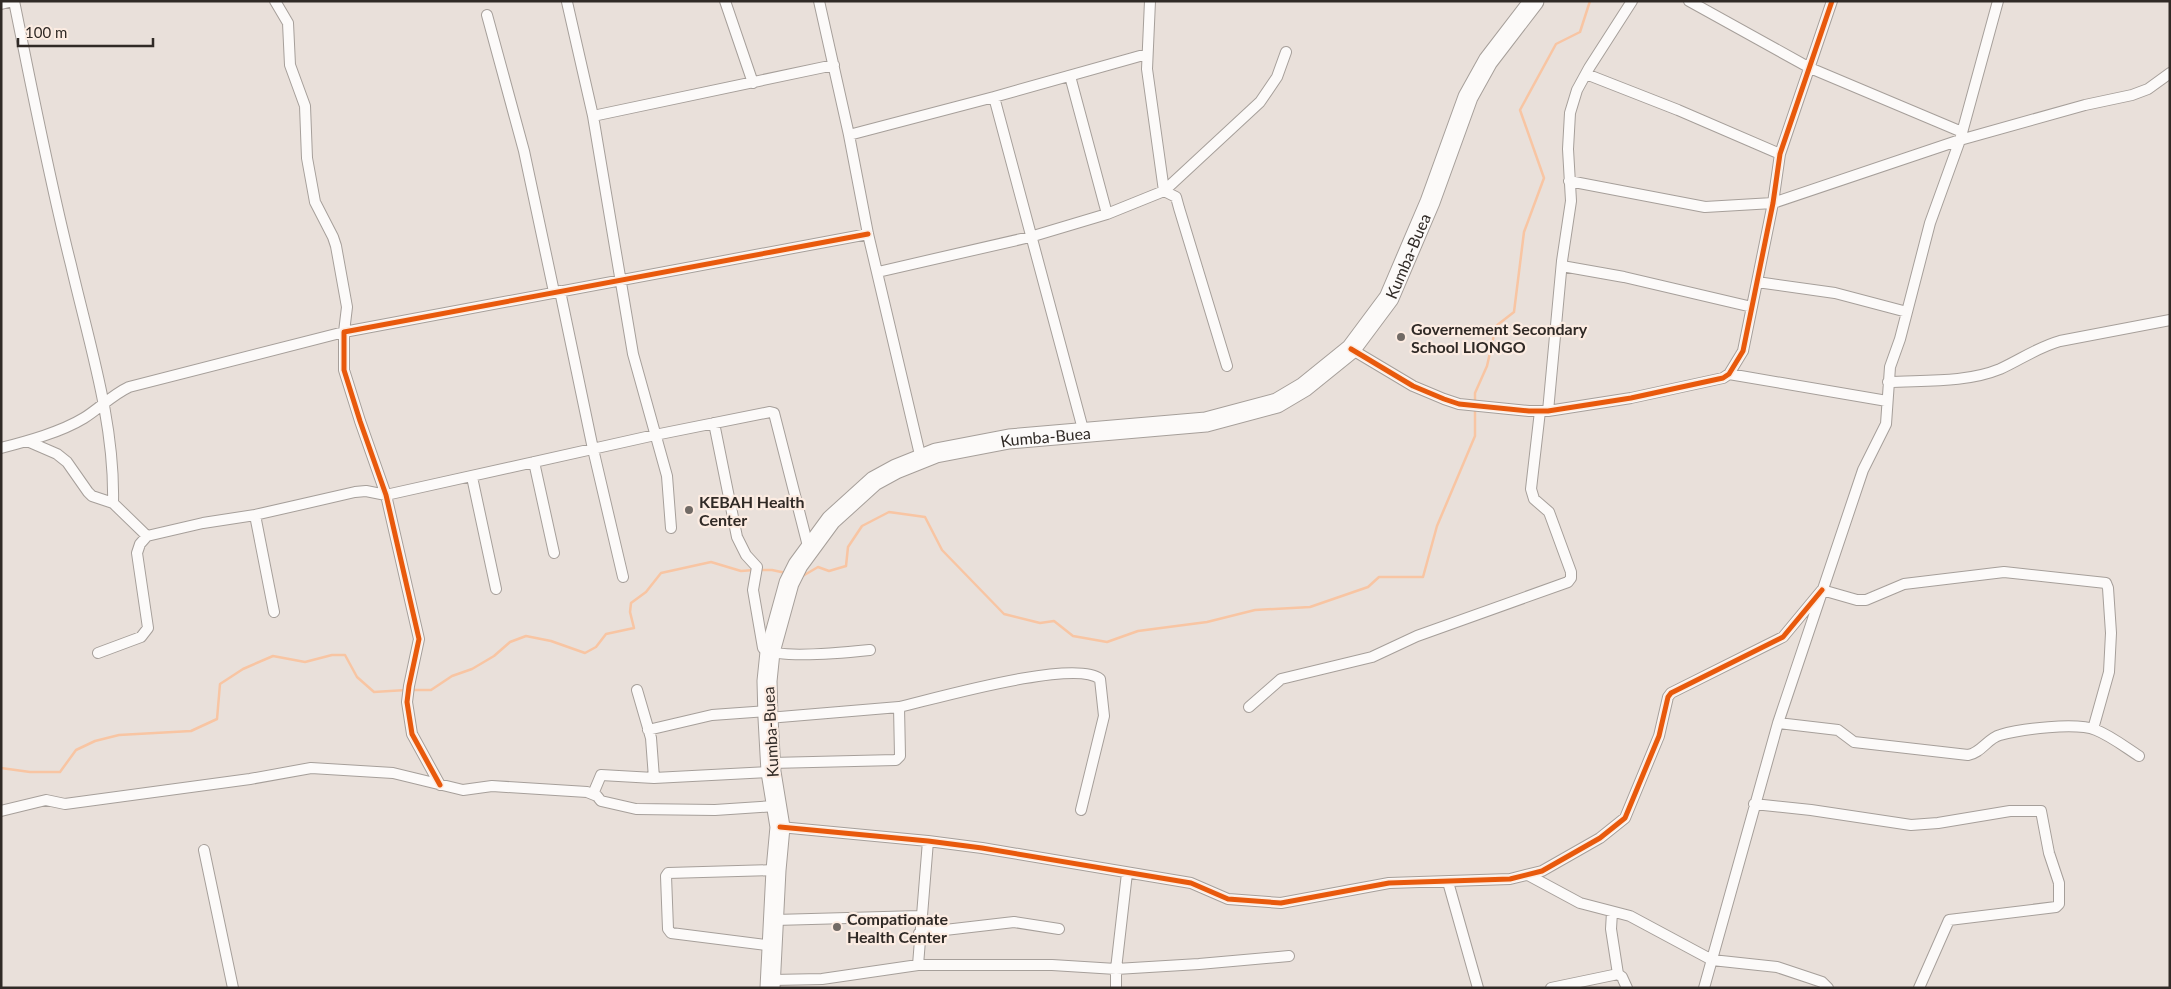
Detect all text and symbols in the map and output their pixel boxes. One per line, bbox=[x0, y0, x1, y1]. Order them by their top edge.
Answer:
scale bar bbox=[18, 15, 152, 47]
text: 100 m bbox=[25, 23, 67, 41]
street label: Kumba-Buea bbox=[1381, 210, 1434, 301]
place label: Governement Secondary School LIONGO bbox=[1411, 319, 1588, 356]
marker: Governement Secondary School LIONGO bbox=[1395, 331, 1407, 343]
street label: Kumba-Buea bbox=[999, 422, 1092, 450]
place label: KEBAH Health Center bbox=[699, 492, 805, 529]
marker: KEBAH Health Center bbox=[683, 504, 695, 516]
street label: Kumba-Buea bbox=[758, 686, 782, 778]
place label: Compationate Health Center bbox=[847, 909, 949, 946]
marker: Compationate Health Center bbox=[831, 921, 843, 933]

